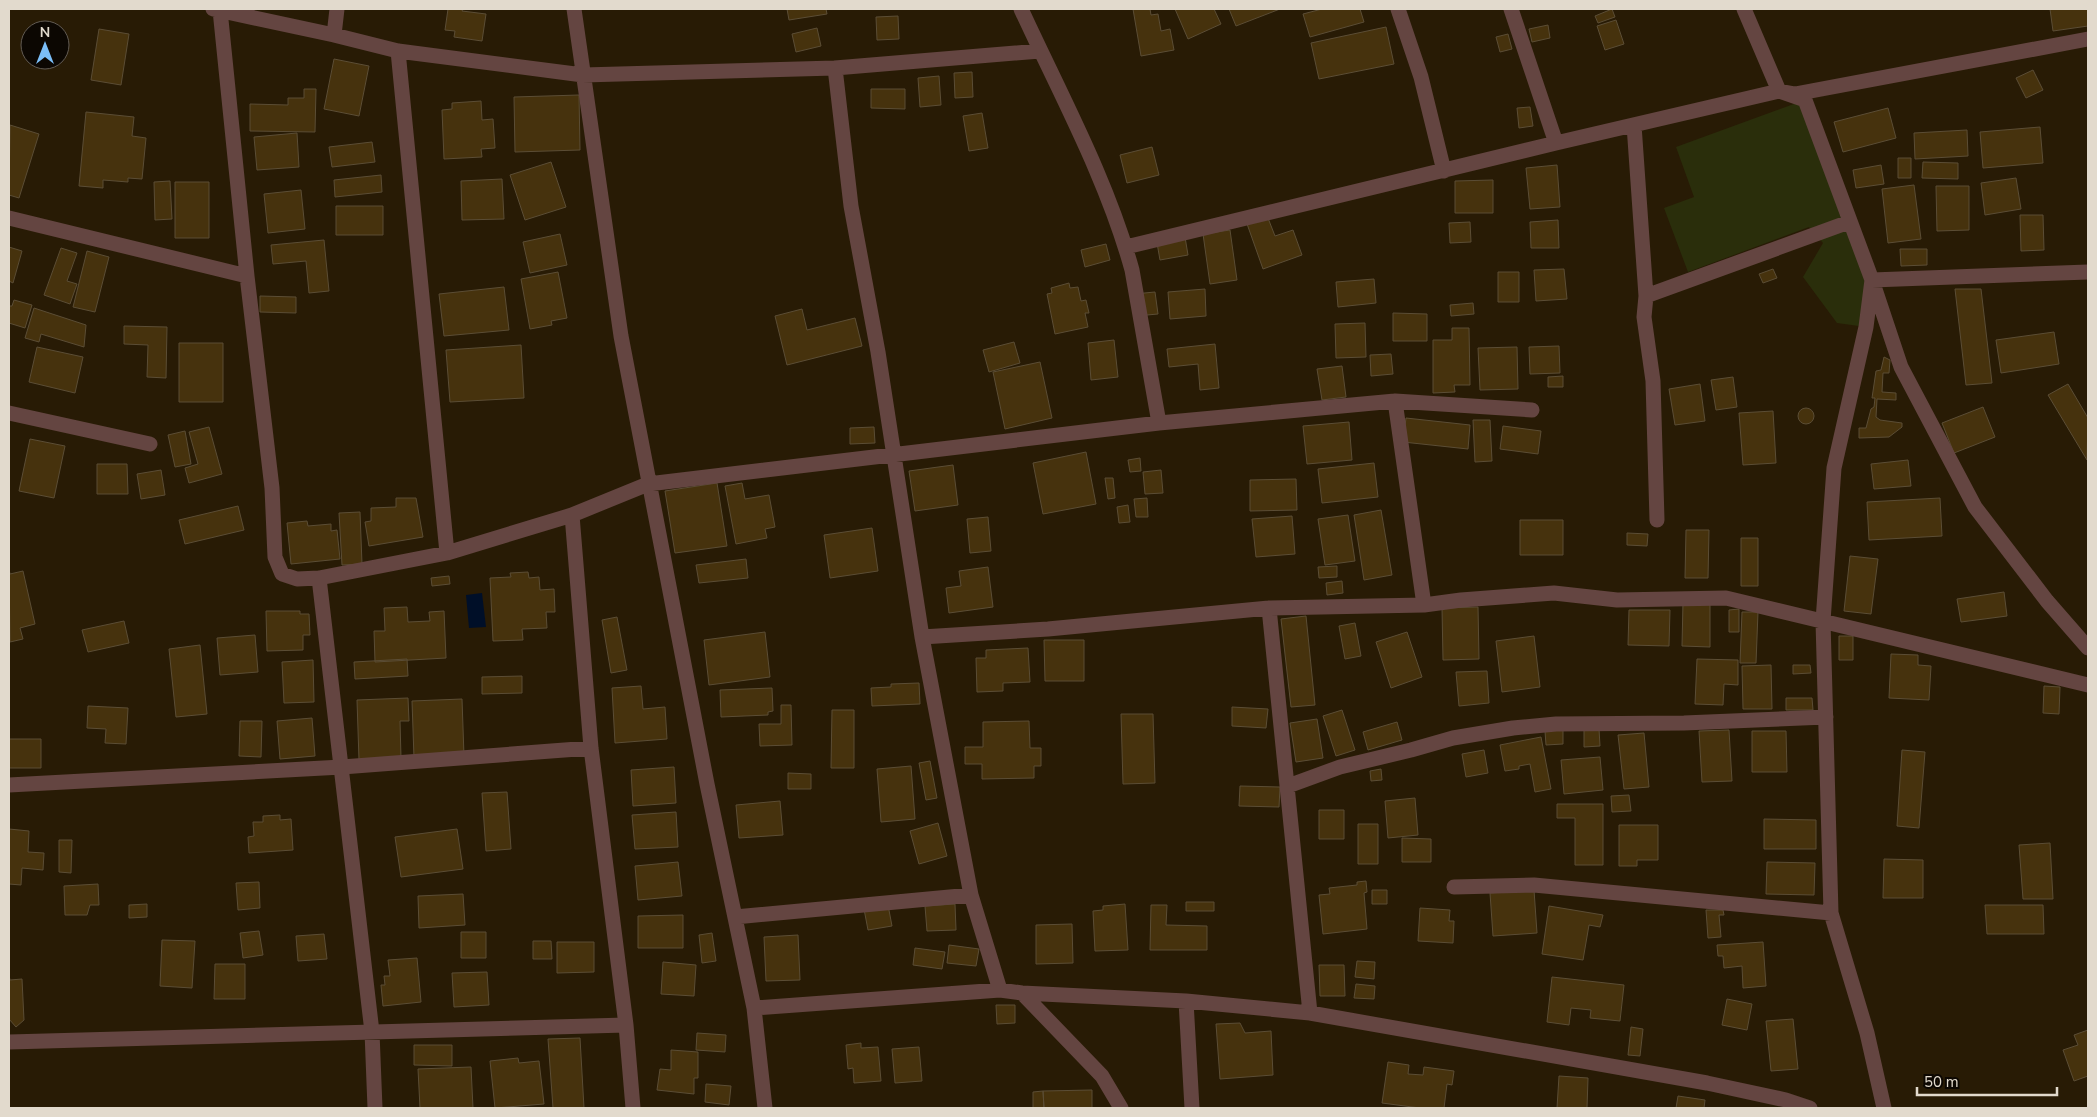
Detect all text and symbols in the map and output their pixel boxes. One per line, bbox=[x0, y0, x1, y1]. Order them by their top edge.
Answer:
north arrow bbox=[20, 20, 70, 70]
text: N bbox=[40, 23, 50, 42]
scale bar bbox=[1917, 1064, 2057, 1096]
text: 50 m bbox=[1924, 1072, 1959, 1092]

